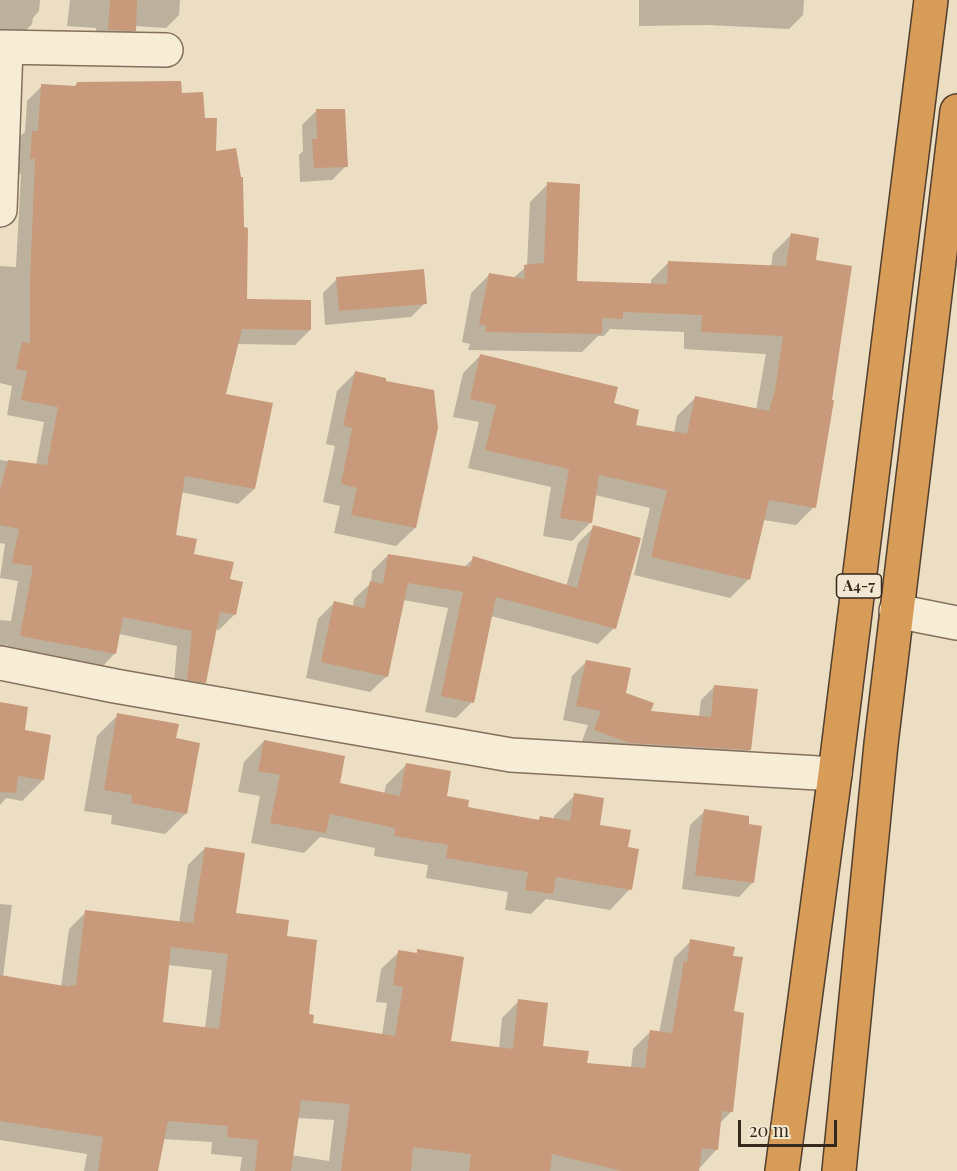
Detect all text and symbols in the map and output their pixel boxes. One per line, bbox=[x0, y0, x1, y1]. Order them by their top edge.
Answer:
road number: A4-7 bbox=[836, 574, 882, 598]
scale bar bbox=[741, 1108, 840, 1146]
text: 20 m bbox=[749, 1118, 789, 1142]

